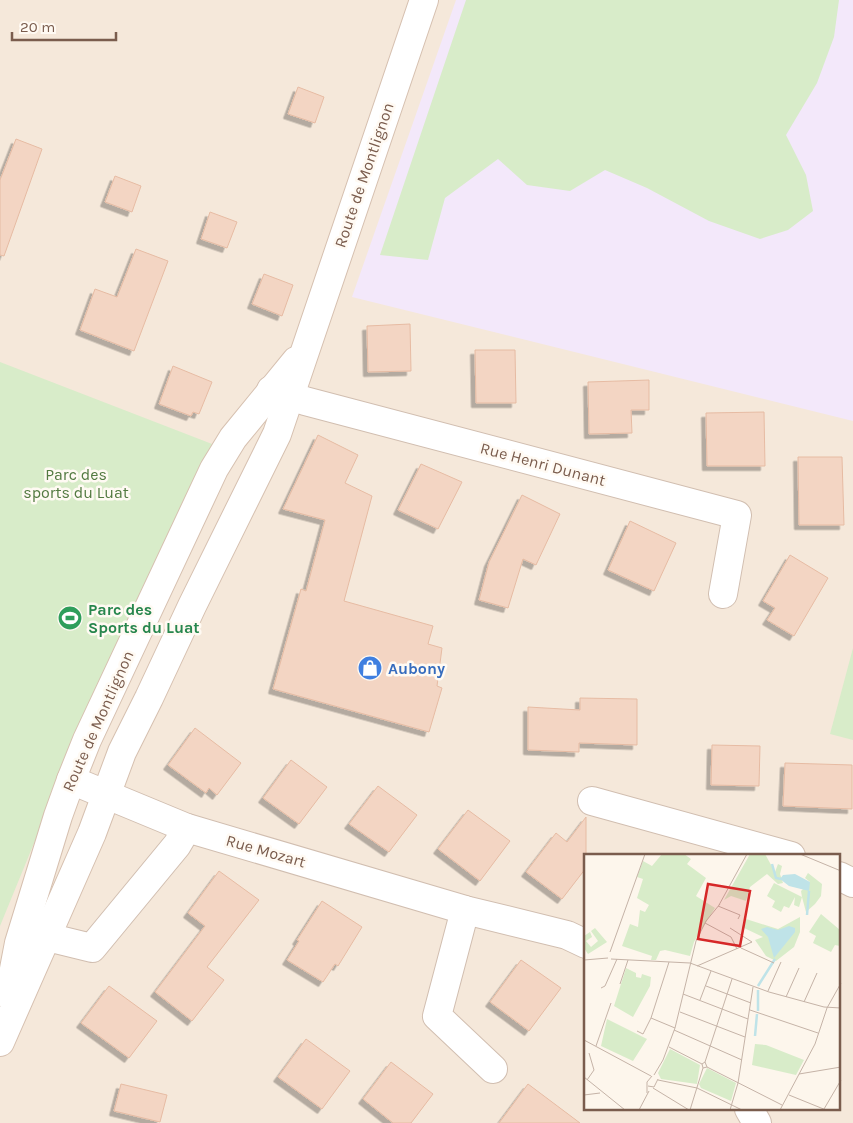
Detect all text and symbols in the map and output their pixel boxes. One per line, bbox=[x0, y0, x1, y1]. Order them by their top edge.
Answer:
scale bar bbox=[12, 10, 116, 42]
text: 20 m bbox=[20, 18, 55, 36]
street label: Route de Montlignon bbox=[330, 100, 398, 250]
street label: Rue Henri Dunant bbox=[478, 438, 608, 490]
park label: Parc des sports du Luat bbox=[23, 465, 129, 502]
place label: Parc des Sports du Luat bbox=[88, 600, 200, 637]
sports icon: Parc des Sports du Luat bbox=[57, 605, 83, 631]
street label: Route de Montlignon bbox=[58, 648, 138, 794]
shop icon: Aubony bbox=[357, 655, 383, 681]
place label: Aubony bbox=[388, 659, 445, 678]
street label: Rue Mozart bbox=[224, 831, 308, 871]
inset map bbox=[584, 854, 840, 1110]

